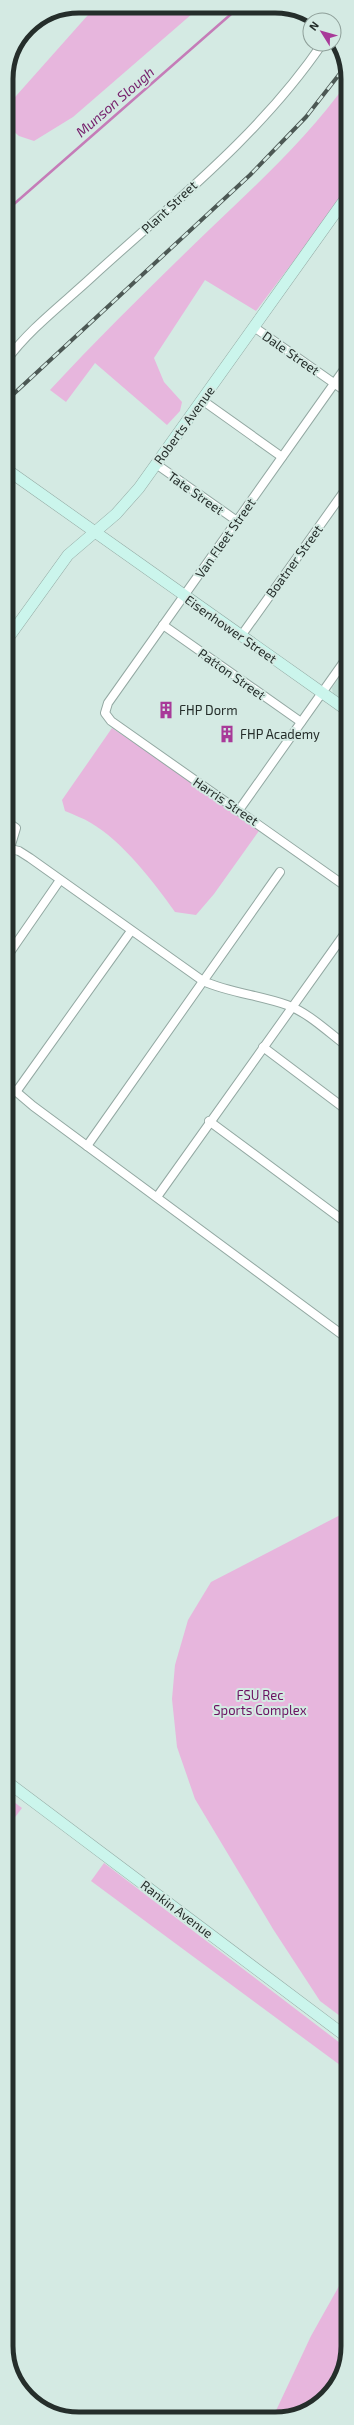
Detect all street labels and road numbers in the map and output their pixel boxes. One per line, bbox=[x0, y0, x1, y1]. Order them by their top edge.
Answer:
street label: Plant Street bbox=[138, 177, 200, 237]
street label: Dale Street bbox=[260, 328, 323, 378]
street label: Roberts Avenue bbox=[150, 383, 218, 467]
street label: Tate Street bbox=[165, 468, 227, 518]
street label: Van Fleet Street bbox=[192, 495, 259, 581]
street label: Boatner Street bbox=[262, 521, 326, 601]
street label: Eisenhower Street bbox=[182, 591, 280, 667]
street label: Patton Street bbox=[195, 645, 269, 703]
street label: Harris Street bbox=[190, 773, 262, 829]
street label: Rankin Avenue bbox=[138, 1877, 216, 1941]

